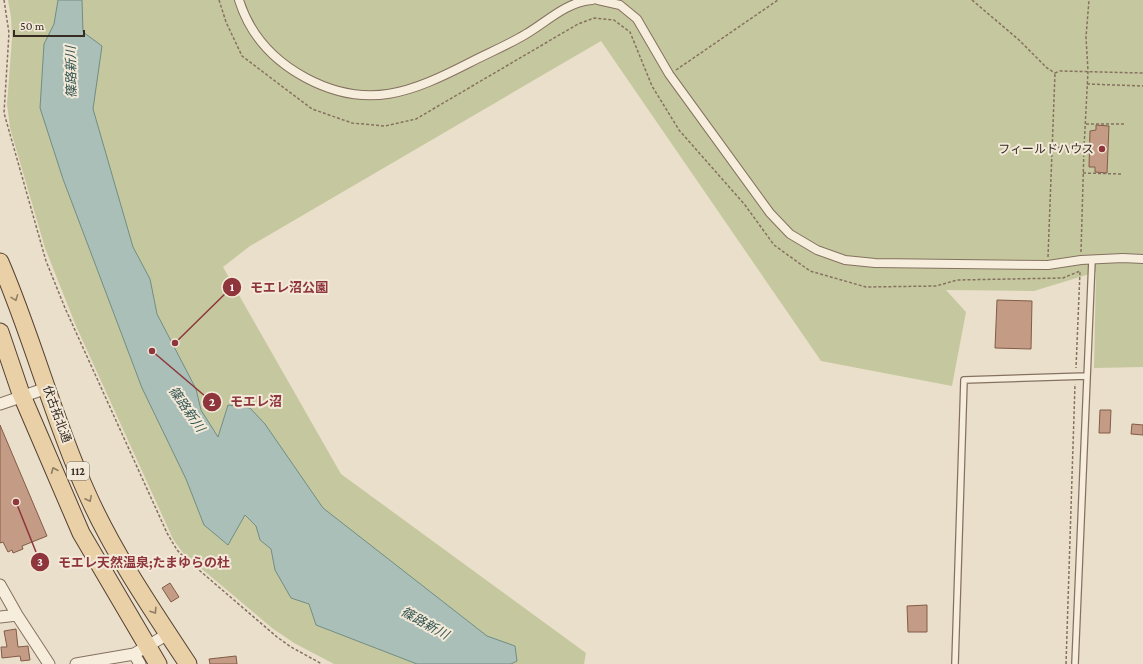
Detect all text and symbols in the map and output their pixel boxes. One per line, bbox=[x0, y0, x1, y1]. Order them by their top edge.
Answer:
scale bar bbox=[14, 12, 84, 38]
text: 50 m bbox=[20, 19, 45, 33]
water label: 篠路新川 bbox=[63, 44, 79, 98]
place label: フィールドハウス bbox=[998, 142, 1094, 156]
marker: フィールドハウス bbox=[1097, 144, 1107, 154]
callout: モエレ沼公園 bbox=[222, 274, 336, 299]
text: 1 bbox=[230, 280, 235, 294]
text: モエレ沼公園 bbox=[250, 280, 328, 295]
one-way arrow bbox=[11, 294, 19, 301]
street label: 伏古拓北通 bbox=[40, 383, 74, 445]
water label: 篠路新川 bbox=[166, 383, 209, 436]
callout: モエレ沼 bbox=[202, 389, 290, 414]
text: モエレ沼 bbox=[230, 394, 282, 409]
text: 2 bbox=[209, 395, 215, 409]
road number: 112 bbox=[67, 462, 89, 480]
one-way arrow bbox=[51, 466, 59, 474]
one-way arrow bbox=[84, 494, 92, 502]
callout: モエレ天然温泉;たまゆらの杜 bbox=[30, 550, 238, 575]
text: 3 bbox=[37, 555, 43, 569]
text: モエレ天然温泉;たまゆらの杜 bbox=[58, 555, 230, 571]
water label: 篠路新川 bbox=[399, 604, 453, 643]
one-way arrow bbox=[149, 607, 156, 614]

